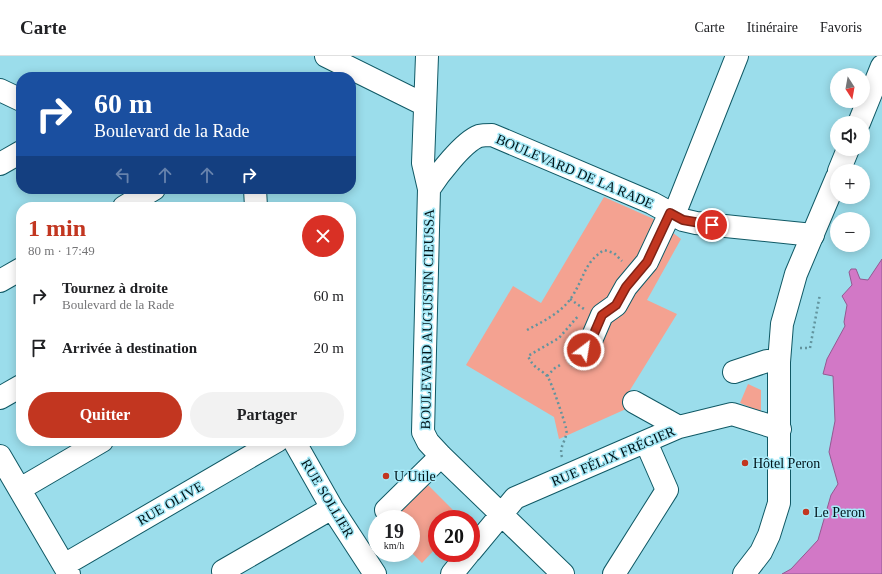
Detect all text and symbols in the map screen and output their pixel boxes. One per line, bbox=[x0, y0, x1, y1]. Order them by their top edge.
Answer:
text: Carte bbox=[20, 17, 66, 38]
text: Carte bbox=[694, 20, 725, 35]
text: Itinéraire bbox=[747, 20, 798, 35]
text: Favoris bbox=[820, 20, 862, 35]
north arrow bbox=[830, 68, 870, 108]
map controls bbox=[830, 68, 870, 252]
icon: right bbox=[28, 88, 80, 140]
text: 60 m bbox=[94, 88, 152, 119]
button: sound bbox=[830, 116, 870, 156]
text: Boulevard de la Rade bbox=[94, 121, 249, 141]
street label: BOULEVARD DE LA RADE bbox=[494, 131, 656, 212]
icon: left bbox=[112, 164, 134, 186]
icon: ahead bbox=[154, 164, 176, 186]
icon: ahead bbox=[196, 164, 218, 186]
icon: right bbox=[238, 164, 260, 186]
button: + bbox=[830, 164, 870, 204]
street label: BOULEVARD AUGUSTIN CIEUSSA bbox=[418, 208, 437, 429]
pin bbox=[695, 208, 729, 242]
button: − bbox=[830, 212, 870, 252]
icon: arrive bbox=[701, 214, 723, 236]
text: 1 min bbox=[28, 215, 86, 241]
button: close bbox=[302, 215, 344, 257]
text: 80 m · 17:49 bbox=[28, 243, 95, 258]
text: Tournez à droite bbox=[62, 280, 168, 296]
icon: right bbox=[28, 285, 50, 307]
text: 60 m bbox=[314, 288, 344, 304]
text: Boulevard de la Rade bbox=[62, 297, 174, 312]
position arrow bbox=[563, 329, 605, 371]
icon: arrive bbox=[28, 337, 50, 359]
text: Arrivée à destination bbox=[62, 340, 197, 356]
text: 20 m bbox=[314, 340, 344, 356]
button: Quitter bbox=[28, 392, 182, 438]
button: Partager bbox=[190, 392, 344, 438]
street label: RUE FÉLIX FRÉGIER bbox=[549, 422, 678, 489]
street label: RUE SOLLIER bbox=[298, 456, 357, 541]
place label: Hôtel Peron bbox=[753, 456, 820, 471]
marker: Hôtel Peron bbox=[740, 458, 750, 468]
place label: U Utile bbox=[394, 469, 436, 484]
marker: U Utile bbox=[381, 471, 391, 481]
street label: RUE OLIVE bbox=[135, 479, 206, 528]
place label: Le Peron bbox=[814, 505, 865, 520]
marker: Le Peron bbox=[801, 507, 811, 517]
speed limit sign: 20 bbox=[428, 510, 480, 562]
text: 19 bbox=[384, 520, 404, 542]
text: km/h bbox=[384, 540, 404, 551]

